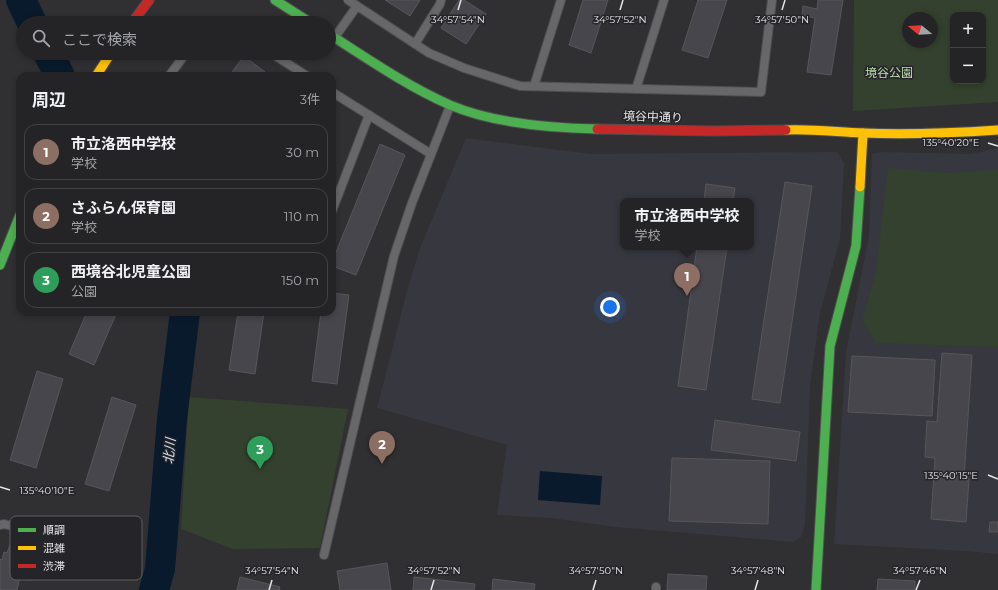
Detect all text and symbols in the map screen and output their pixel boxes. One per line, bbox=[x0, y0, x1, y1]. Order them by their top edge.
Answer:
north arrow bbox=[902, 12, 938, 48]
map controls bbox=[950, 12, 986, 84]
button: + bbox=[950, 12, 986, 48]
text: 34°57'54"N bbox=[431, 13, 485, 26]
text: 34°57'52"N bbox=[593, 13, 647, 26]
text: 34°57'50"N bbox=[755, 13, 809, 26]
search box bbox=[16, 16, 336, 60]
icon: search bbox=[30, 27, 52, 49]
text: ここで検索 bbox=[62, 30, 137, 49]
button: − bbox=[950, 48, 986, 84]
park label: 境谷公園 bbox=[865, 65, 913, 80]
text: 周辺 bbox=[32, 90, 66, 110]
text: 3件 bbox=[300, 91, 320, 107]
street label: 境谷中通り bbox=[623, 108, 683, 125]
text: 市立洛西中学校 bbox=[71, 134, 176, 153]
text: 135°40'20"E bbox=[923, 136, 980, 149]
text: 1 bbox=[43, 144, 49, 160]
text: 30 m bbox=[286, 144, 319, 160]
text: 学校 bbox=[71, 155, 97, 171]
text: さふらん保育園 bbox=[71, 198, 176, 217]
popup bbox=[620, 198, 754, 250]
text: 市立洛西中学校 bbox=[634, 206, 740, 225]
text: 2 bbox=[42, 208, 50, 224]
text: 110 m bbox=[284, 208, 319, 224]
text: 学校 bbox=[71, 219, 97, 235]
text: 学校 bbox=[634, 227, 661, 243]
text: 西境谷北児童公園 bbox=[71, 262, 191, 281]
pin: 1 bbox=[674, 263, 700, 296]
text: 3 bbox=[42, 272, 50, 288]
text: 150 m bbox=[281, 272, 319, 288]
text: 公園 bbox=[71, 283, 97, 299]
your location bbox=[600, 297, 620, 317]
pin: 2 bbox=[369, 431, 395, 464]
water label: 北川 bbox=[160, 435, 178, 465]
pin: 3 bbox=[247, 436, 273, 469]
text: 135°40'15"E bbox=[924, 469, 978, 482]
text: 135°40'10"E bbox=[20, 484, 75, 497]
legend bbox=[10, 516, 142, 580]
text: 順調 bbox=[43, 523, 65, 537]
text: 混雑 bbox=[43, 541, 65, 555]
text: 渋滞 bbox=[43, 559, 65, 573]
text: 34°57'54"N bbox=[245, 564, 299, 577]
text: 34°57'52"N bbox=[407, 564, 461, 577]
text: 34°57'50"N bbox=[569, 564, 623, 577]
text: 34°57'48"N bbox=[731, 564, 785, 577]
text: 34°57'46"N bbox=[893, 564, 947, 577]

